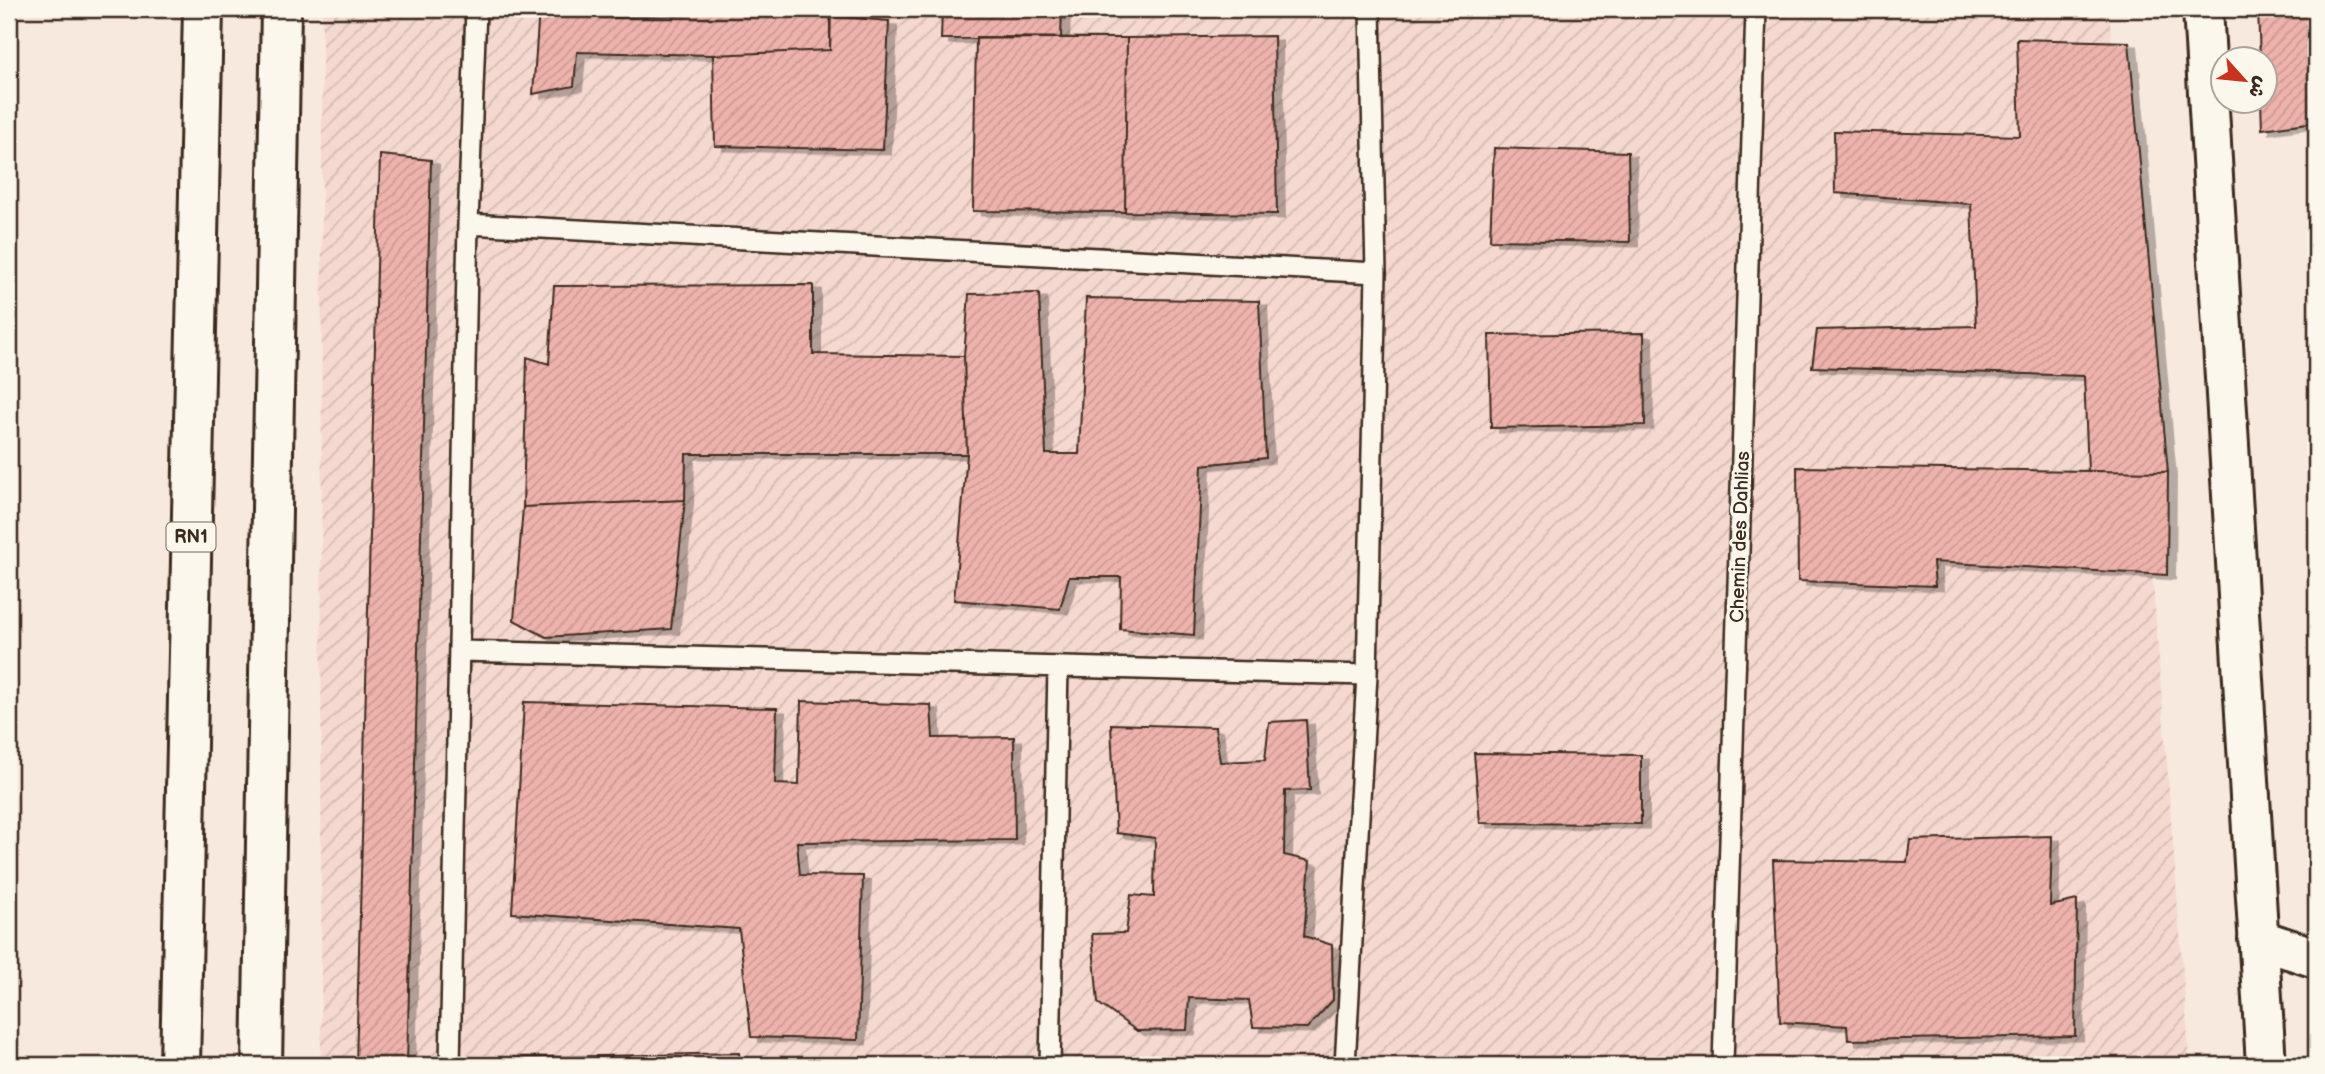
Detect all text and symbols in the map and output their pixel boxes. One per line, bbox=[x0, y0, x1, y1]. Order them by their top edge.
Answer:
north arrow bbox=[2210, 46, 2280, 116]
text: ش bbox=[2243, 73, 2273, 102]
street label: Chemin des Dahlias bbox=[1726, 451, 1755, 623]
road number: RN1 bbox=[166, 522, 216, 552]

